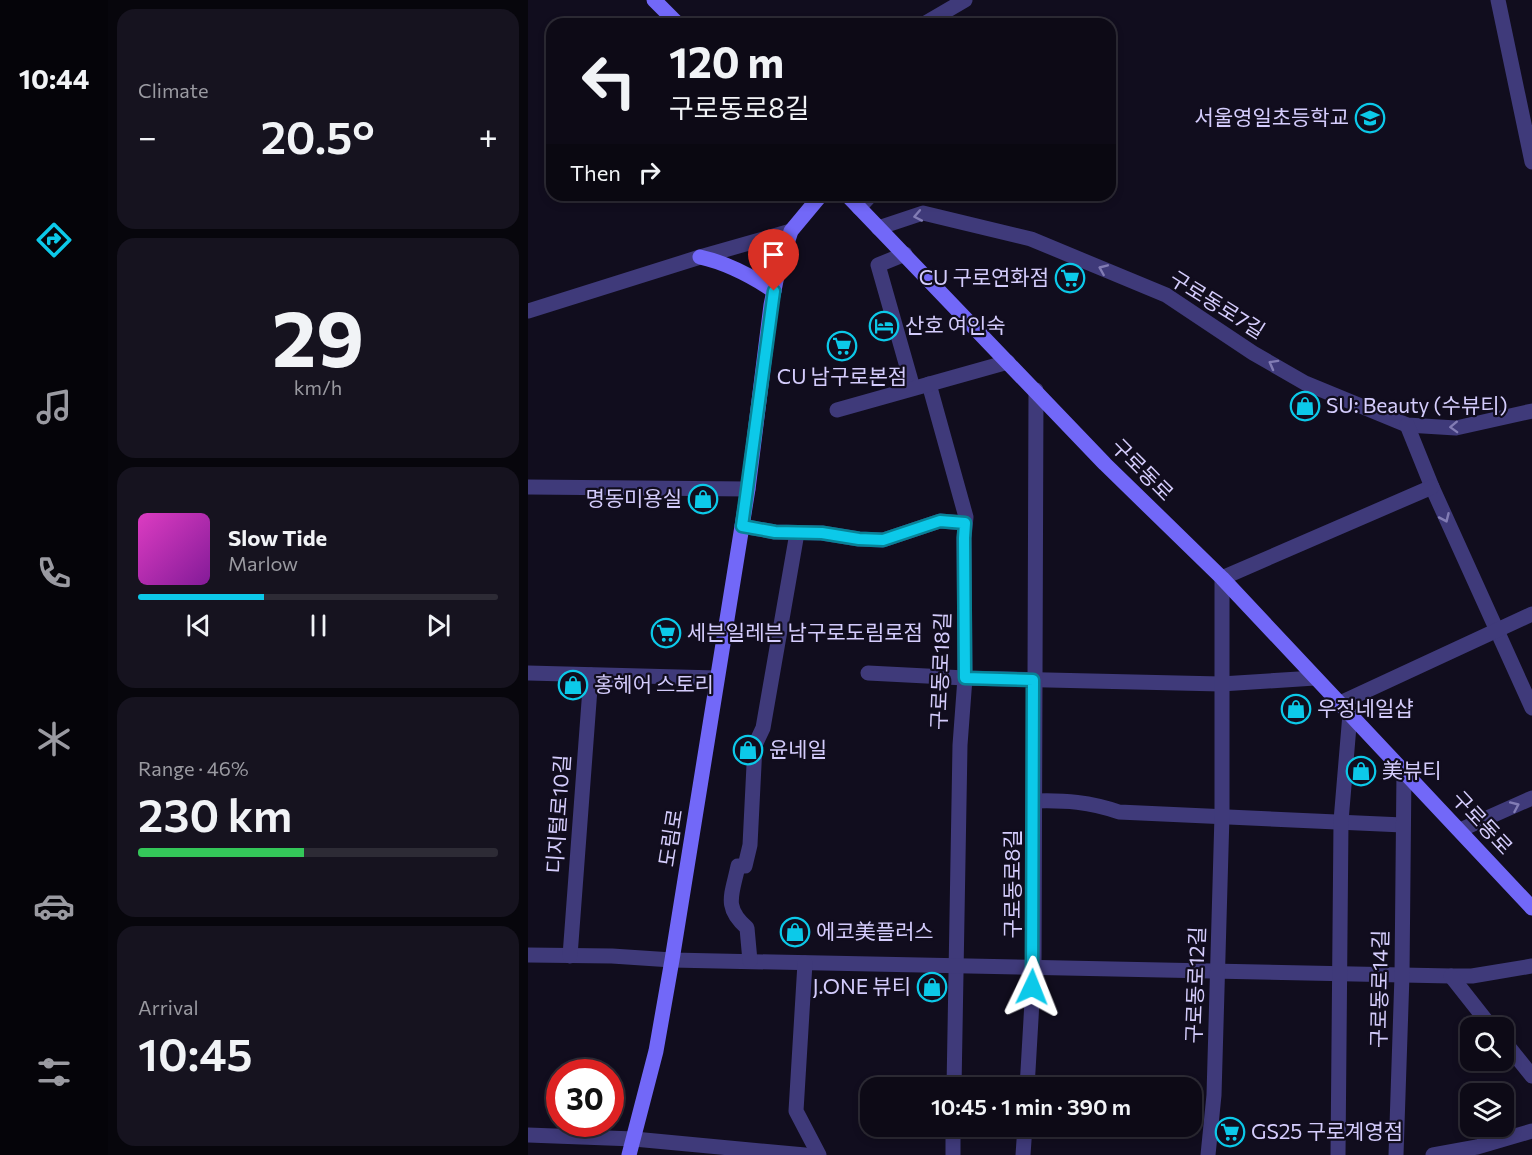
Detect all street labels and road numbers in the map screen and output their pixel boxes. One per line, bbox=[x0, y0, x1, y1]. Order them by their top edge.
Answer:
street label: 구로동로7길 bbox=[1166, 265, 1270, 343]
street label: 구로동로 bbox=[1107, 433, 1179, 505]
street label: 구로동로18길 bbox=[925, 611, 954, 731]
street label: 디지털로10길 bbox=[541, 754, 574, 874]
street label: 구로동로 bbox=[1448, 785, 1519, 859]
street label: 도림로 bbox=[653, 807, 686, 868]
street label: 구로동로8길 bbox=[999, 829, 1024, 939]
street label: 구로동로12길 bbox=[1180, 926, 1209, 1044]
street label: 구로동로14길 bbox=[1365, 930, 1392, 1048]

